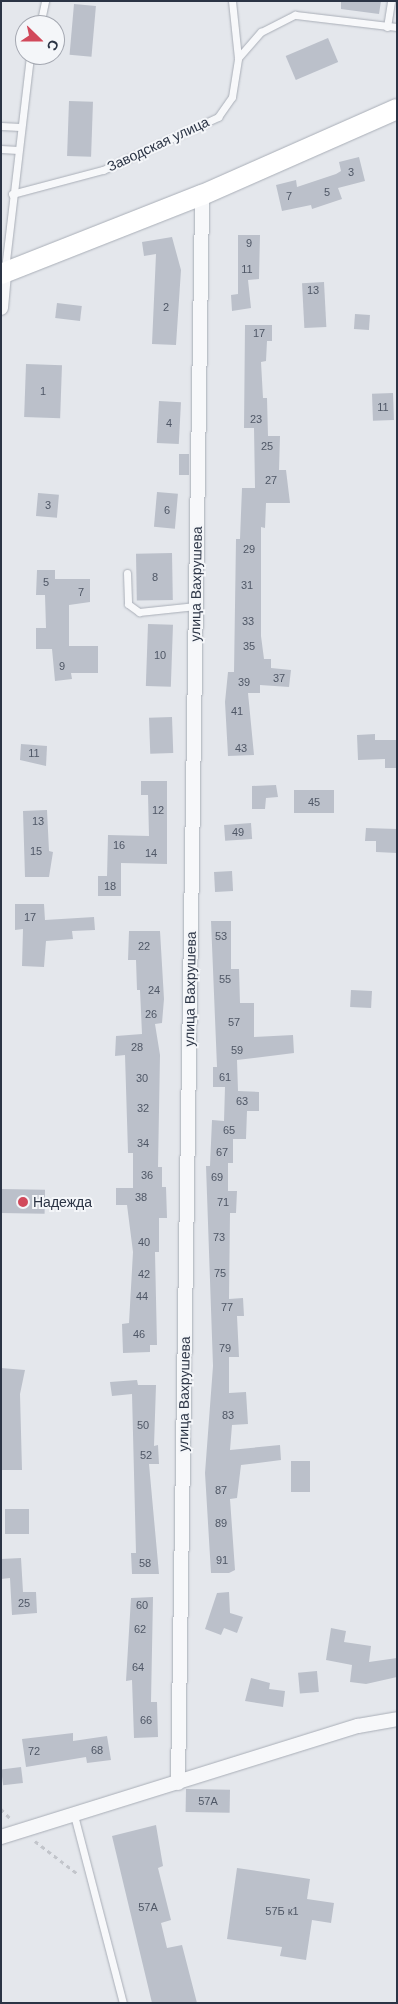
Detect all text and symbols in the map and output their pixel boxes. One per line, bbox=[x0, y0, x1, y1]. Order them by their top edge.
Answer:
north arrow bbox=[15, 15, 65, 65]
text: С bbox=[44, 38, 62, 53]
street label: Заводская улица bbox=[104, 113, 212, 175]
house number: 3 bbox=[348, 165, 354, 179]
house number: 5 bbox=[324, 185, 330, 199]
house number: 7 bbox=[286, 189, 292, 203]
house number: 9 bbox=[246, 236, 252, 250]
house number: 11 bbox=[241, 262, 253, 276]
house number: 13 bbox=[307, 283, 319, 297]
house number: 2 bbox=[163, 300, 169, 314]
house number: 17 bbox=[253, 326, 265, 340]
house number: 1 bbox=[40, 384, 46, 398]
house number: 11 bbox=[377, 400, 389, 414]
house number: 23 bbox=[250, 412, 262, 426]
house number: 4 bbox=[166, 416, 172, 430]
house number: 25 bbox=[261, 439, 273, 453]
house number: 27 bbox=[265, 473, 277, 487]
house number: 3 bbox=[45, 498, 51, 512]
house number: 6 bbox=[164, 503, 170, 517]
street label: улица Вахрушева bbox=[187, 526, 205, 642]
house number: 29 bbox=[243, 542, 255, 556]
house number: 8 bbox=[152, 570, 158, 584]
house number: 5 bbox=[43, 575, 49, 589]
house number: 31 bbox=[241, 578, 253, 592]
house number: 7 bbox=[78, 585, 84, 599]
house number: 33 bbox=[242, 614, 254, 628]
house number: 35 bbox=[243, 639, 255, 653]
house number: 10 bbox=[154, 648, 166, 662]
house number: 9 bbox=[59, 659, 65, 673]
house number: 37 bbox=[273, 671, 285, 685]
house number: 39 bbox=[238, 675, 250, 689]
house number: 41 bbox=[231, 704, 243, 718]
house number: 43 bbox=[235, 741, 247, 755]
house number: 11 bbox=[28, 746, 40, 760]
house number: 45 bbox=[308, 795, 320, 809]
house number: 12 bbox=[152, 803, 164, 817]
house number: 13 bbox=[32, 814, 44, 828]
house number: 49 bbox=[232, 825, 244, 839]
house number: 16 bbox=[113, 838, 125, 852]
house number: 15 bbox=[30, 844, 42, 858]
house number: 14 bbox=[145, 846, 157, 860]
house number: 18 bbox=[104, 879, 116, 893]
house number: 17 bbox=[24, 910, 36, 924]
house number: 53 bbox=[215, 929, 227, 943]
street label: улица Вахрушева bbox=[181, 931, 199, 1047]
house number: 22 bbox=[138, 939, 150, 953]
house number: 55 bbox=[219, 972, 231, 986]
house number: 24 bbox=[148, 983, 160, 997]
house number: 26 bbox=[145, 1007, 157, 1021]
house number: 57 bbox=[228, 1015, 240, 1029]
house number: 28 bbox=[131, 1040, 143, 1054]
house number: 59 bbox=[231, 1043, 243, 1057]
house number: 61 bbox=[219, 1070, 231, 1084]
house number: 30 bbox=[136, 1071, 148, 1085]
house number: 63 bbox=[236, 1094, 248, 1108]
house number: 32 bbox=[137, 1101, 149, 1115]
house number: 65 bbox=[223, 1123, 235, 1137]
house number: 34 bbox=[137, 1136, 149, 1150]
house number: 67 bbox=[216, 1145, 228, 1159]
house number: 36 bbox=[141, 1168, 153, 1182]
house number: 69 bbox=[211, 1170, 223, 1184]
house number: 38 bbox=[135, 1190, 147, 1204]
place label: Надежда bbox=[33, 1194, 92, 1210]
house number: 71 bbox=[217, 1195, 229, 1209]
marker: Надежда bbox=[17, 1196, 29, 1208]
house number: 73 bbox=[213, 1230, 225, 1244]
house number: 40 bbox=[138, 1235, 150, 1249]
house number: 75 bbox=[214, 1266, 226, 1280]
house number: 42 bbox=[138, 1267, 150, 1281]
house number: 44 bbox=[136, 1289, 148, 1303]
house number: 77 bbox=[221, 1300, 233, 1314]
house number: 46 bbox=[133, 1327, 145, 1341]
street label: улица Вахрушева bbox=[175, 1336, 193, 1452]
house number: 79 bbox=[219, 1341, 231, 1355]
house number: 83 bbox=[222, 1408, 234, 1422]
house number: 50 bbox=[137, 1418, 149, 1432]
house number: 52 bbox=[140, 1448, 152, 1462]
house number: 87 bbox=[215, 1483, 227, 1497]
house number: 89 bbox=[215, 1516, 227, 1530]
house number: 91 bbox=[216, 1553, 228, 1567]
house number: 58 bbox=[139, 1556, 151, 1570]
house number: 25 bbox=[18, 1596, 30, 1610]
house number: 60 bbox=[136, 1598, 148, 1612]
house number: 62 bbox=[134, 1622, 146, 1636]
house number: 64 bbox=[132, 1660, 144, 1674]
house number: 66 bbox=[140, 1713, 152, 1727]
house number: 68 bbox=[91, 1743, 103, 1757]
house number: 72 bbox=[28, 1744, 40, 1758]
house number: 57А bbox=[198, 1794, 218, 1808]
house number: 57А bbox=[138, 1900, 158, 1914]
house number: 57Б к1 bbox=[265, 1904, 299, 1918]

